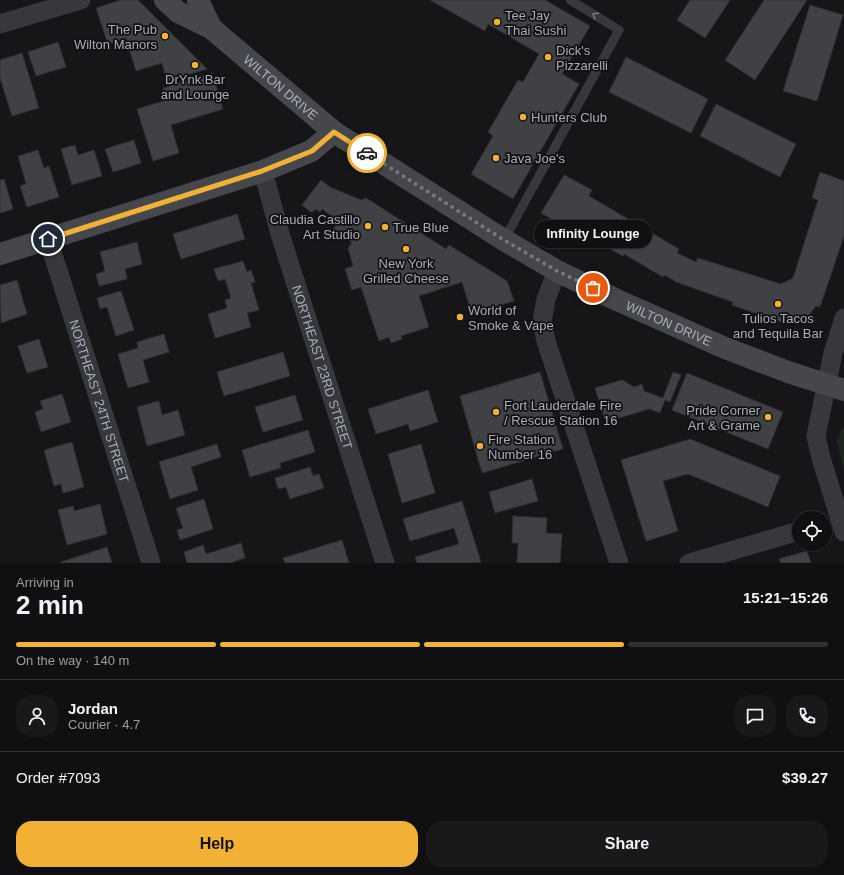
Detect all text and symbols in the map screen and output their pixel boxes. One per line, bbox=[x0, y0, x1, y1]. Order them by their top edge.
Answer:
place label: Tee Jay Thai Sushi bbox=[505, 8, 567, 38]
one-way arrow bbox=[592, 13, 599, 20]
marker: Tee Jay Thai Sushi bbox=[492, 17, 502, 27]
place label: The Pub Wilton Manors bbox=[74, 22, 158, 52]
marker: The Pub Wilton Manors bbox=[160, 31, 170, 41]
place label: Dick's Pizzarelli bbox=[556, 43, 608, 73]
street label: WILTON DRIVE bbox=[241, 51, 321, 123]
marker: Dick's Pizzarelli bbox=[543, 52, 553, 62]
marker: DrYnk Bar and Lounge bbox=[190, 60, 200, 70]
place label: DrYnk Bar and Lounge bbox=[161, 72, 229, 102]
place label: Hunters Club bbox=[531, 110, 607, 125]
marker: Hunters Club bbox=[518, 112, 528, 122]
courier bbox=[347, 133, 387, 173]
icon: car bbox=[356, 142, 378, 164]
place label: Java Joe's bbox=[504, 151, 566, 166]
marker: Java Joe's bbox=[491, 153, 501, 163]
place label: Claudia Castillo Art Studio bbox=[270, 212, 360, 242]
place label: True Blue bbox=[393, 220, 449, 235]
callout: Infinity Lounge bbox=[534, 220, 652, 248]
marker: Claudia Castillo Art Studio bbox=[363, 221, 373, 231]
pin bbox=[31, 222, 65, 256]
marker: True Blue bbox=[380, 222, 390, 232]
text: Infinity Lounge bbox=[546, 226, 640, 241]
icon: home bbox=[37, 228, 59, 250]
marker: New York Grilled Cheese bbox=[401, 244, 411, 254]
place label: New York Grilled Cheese bbox=[363, 256, 449, 286]
pin bbox=[576, 271, 610, 305]
icon: bag bbox=[582, 277, 604, 299]
street label: NORTHEAST 23RD STREET bbox=[289, 283, 356, 451]
street label: WILTON DRIVE bbox=[624, 298, 715, 349]
marker: Tulios Tacos and Tequila Bar bbox=[773, 299, 783, 309]
place label: World of Smoke & Vape bbox=[468, 303, 554, 333]
place label: Tulios Tacos and Tequila Bar bbox=[733, 311, 824, 341]
marker: World of Smoke & Vape bbox=[455, 312, 465, 322]
street label: NORTHEAST 24TH STREET bbox=[67, 318, 132, 484]
place label: Fort Lauderdale Fire / Rescue Station 16 bbox=[504, 398, 622, 428]
place label: Pride Corner Art & Grame bbox=[686, 403, 761, 433]
marker: Fort Lauderdale Fire / Rescue Station 16 bbox=[491, 407, 501, 417]
marker: Pride Corner Art & Grame bbox=[763, 412, 773, 422]
place label: Fire Station Number 16 bbox=[488, 432, 554, 462]
marker: Fire Station Number 16 bbox=[475, 441, 485, 451]
map controls bbox=[792, 511, 832, 551]
button: locate bbox=[792, 511, 832, 551]
text: Arriving in bbox=[16, 575, 74, 590]
text: 15:21–15:26 bbox=[743, 589, 828, 606]
text: 2 min bbox=[16, 590, 84, 620]
text: On the way · 140 m bbox=[16, 653, 129, 668]
button: person bbox=[16, 695, 58, 737]
button: chat bbox=[734, 695, 776, 737]
button: phone bbox=[786, 695, 828, 737]
text: Jordan bbox=[68, 700, 118, 717]
text: Courier · 4.7 bbox=[68, 717, 140, 732]
text: Order #7093 bbox=[16, 769, 100, 786]
text: $39.27 bbox=[782, 769, 828, 786]
button: Help bbox=[16, 821, 418, 867]
button: Share bbox=[426, 821, 828, 867]

